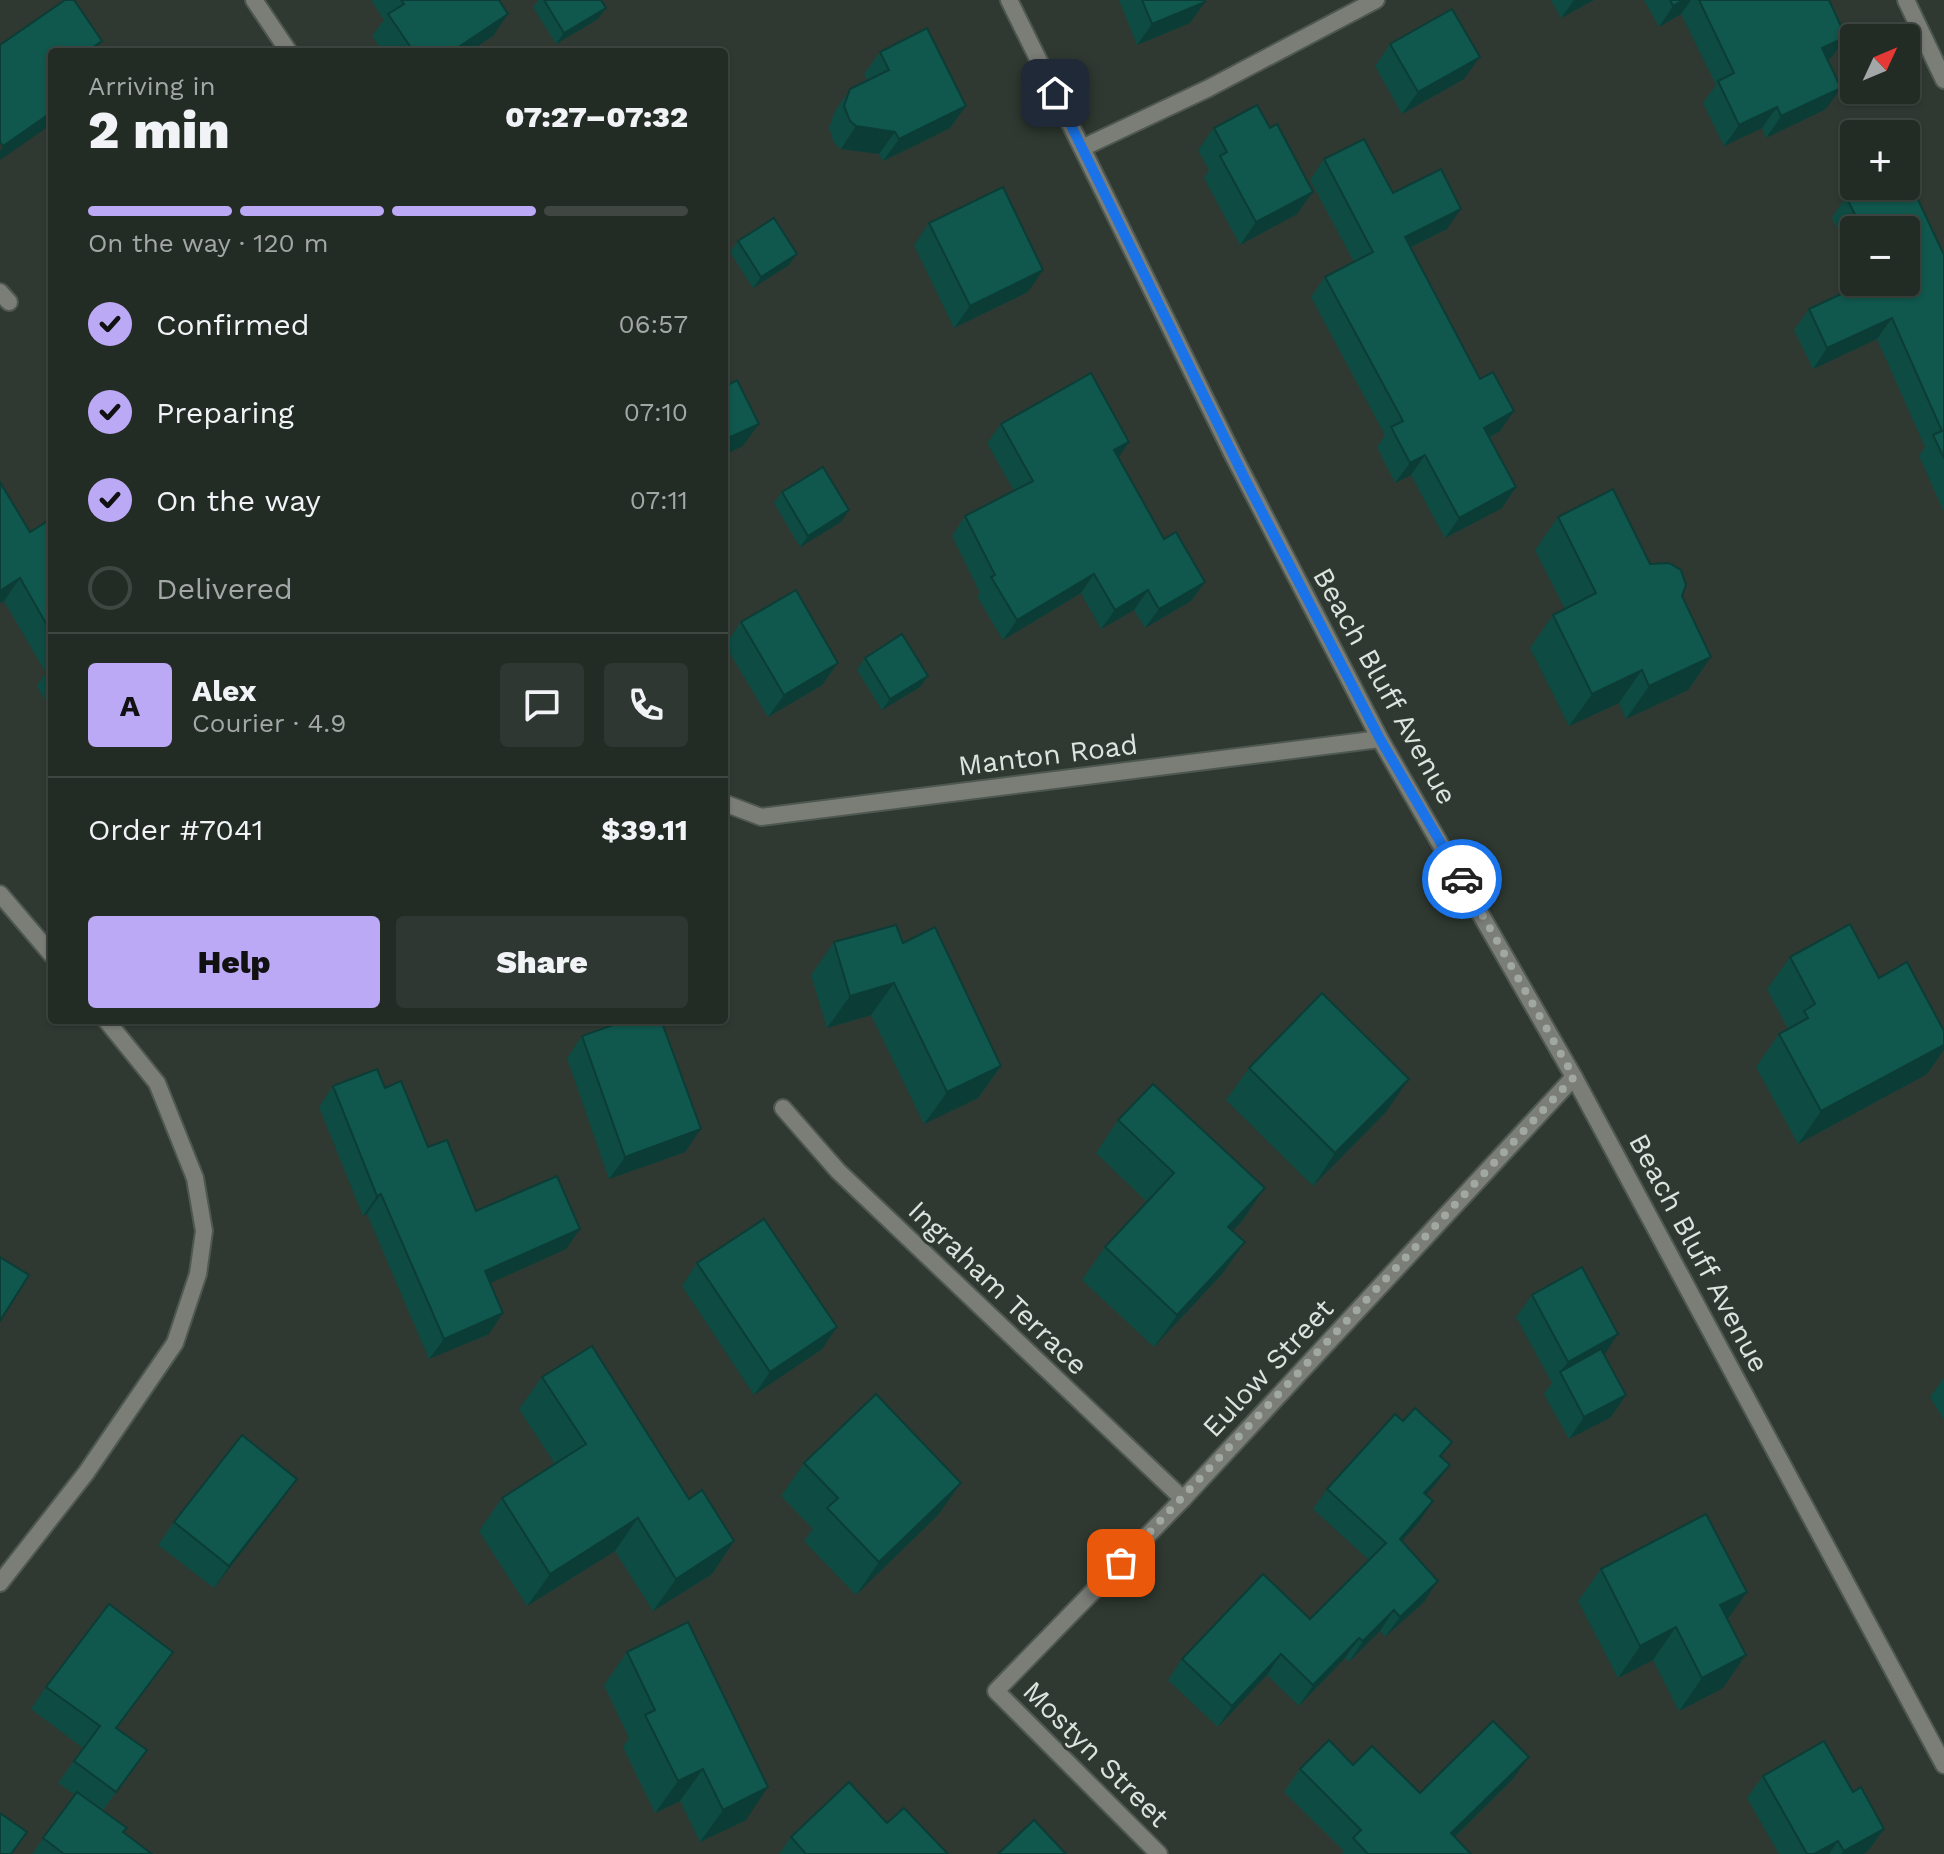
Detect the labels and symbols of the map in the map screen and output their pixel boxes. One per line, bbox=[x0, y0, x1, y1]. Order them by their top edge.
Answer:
north arrow bbox=[1840, 24, 1920, 104]
pin bbox=[1021, 59, 1089, 127]
street label: Beach Bluff Avenue bbox=[1306, 562, 1464, 810]
street label: Manton Road bbox=[956, 728, 1140, 782]
courier bbox=[1422, 839, 1502, 919]
street label: Beach Bluff Avenue bbox=[1622, 1128, 1776, 1378]
street label: Ingraham Terrace bbox=[902, 1194, 1094, 1382]
street label: Eulow Street bbox=[1196, 1292, 1340, 1444]
pin bbox=[1087, 1529, 1155, 1597]
street label: Mostyn Street bbox=[1016, 1674, 1176, 1834]

